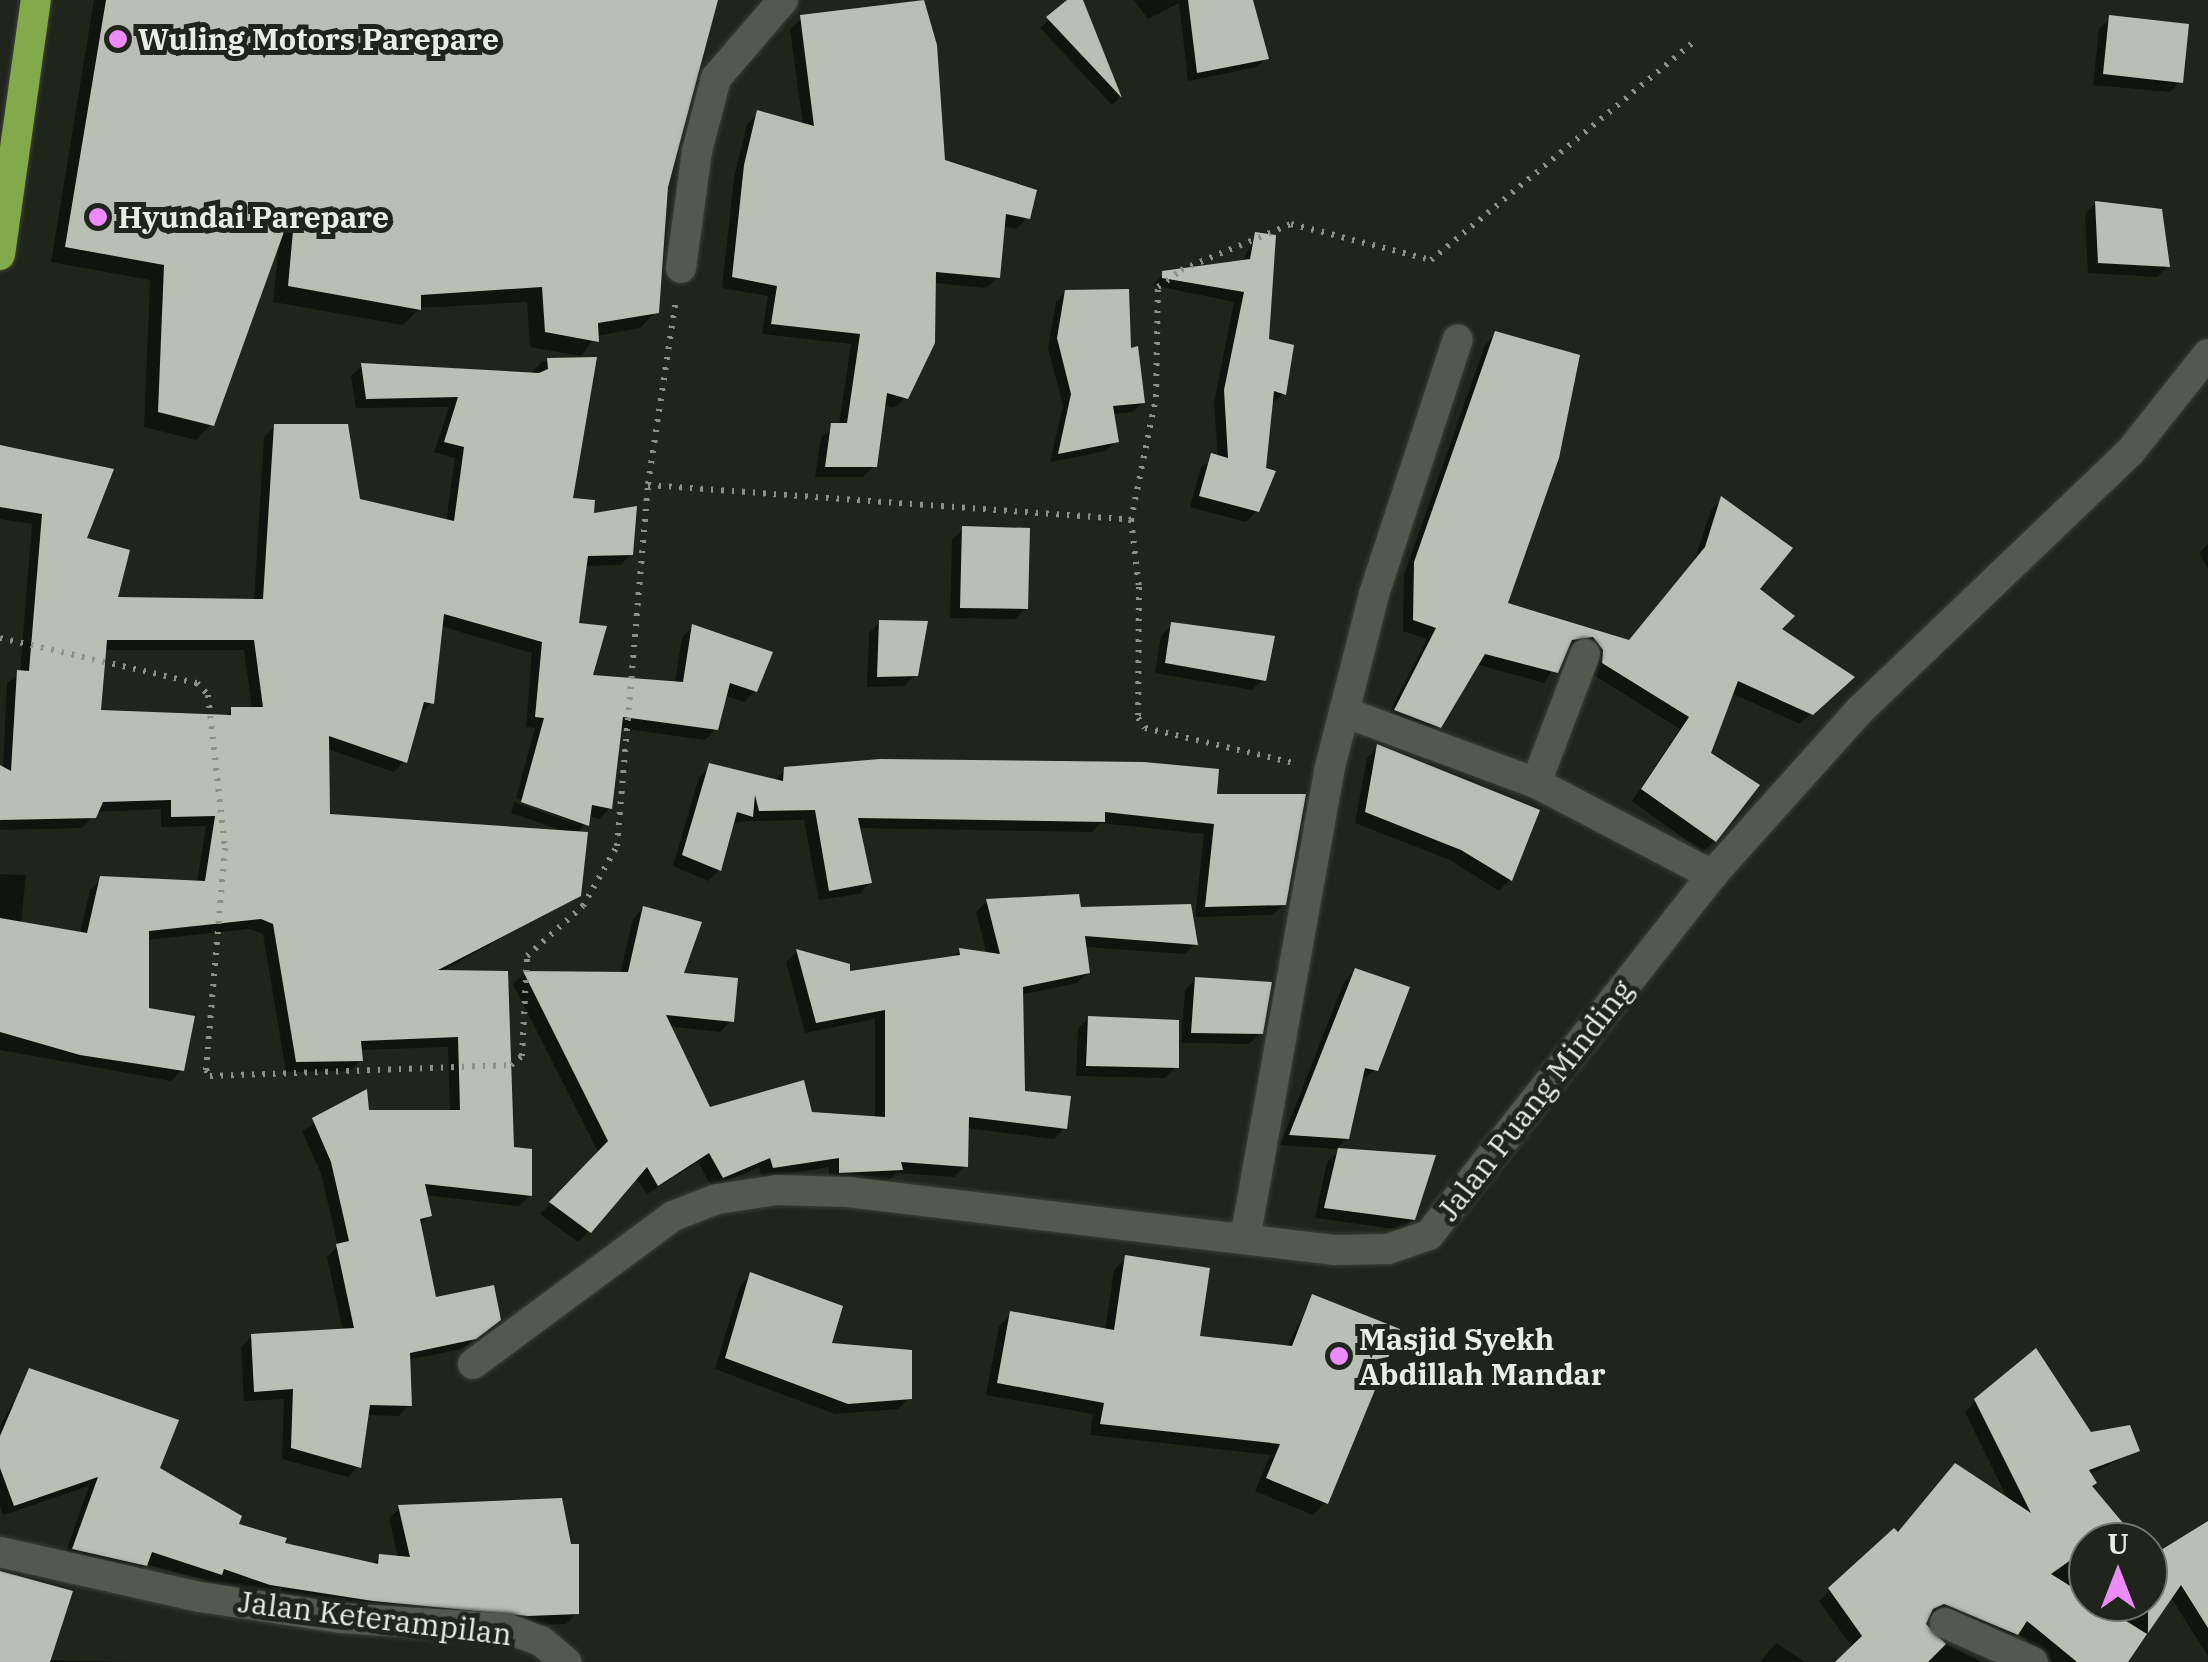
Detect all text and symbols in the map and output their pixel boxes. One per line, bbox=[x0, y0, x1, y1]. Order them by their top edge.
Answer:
place label: Wuling Motors Parepare bbox=[138, 21, 499, 57]
marker: Wuling Motors Parepare bbox=[107, 28, 129, 50]
place label: Hyundai Parepare bbox=[118, 199, 389, 235]
marker: Hyundai Parepare bbox=[87, 206, 109, 228]
street label: Jalan Puang Minding bbox=[1430, 972, 1640, 1228]
place label: Masjid Syekh Abdillah Mandar bbox=[1359, 1321, 1606, 1392]
marker: Masjid Syekh Abdillah Mandar bbox=[1328, 1345, 1350, 1367]
north arrow bbox=[2068, 1522, 2168, 1622]
text: U bbox=[2107, 1525, 2129, 1562]
street label: Jalan Keterampilan bbox=[236, 1583, 514, 1653]

